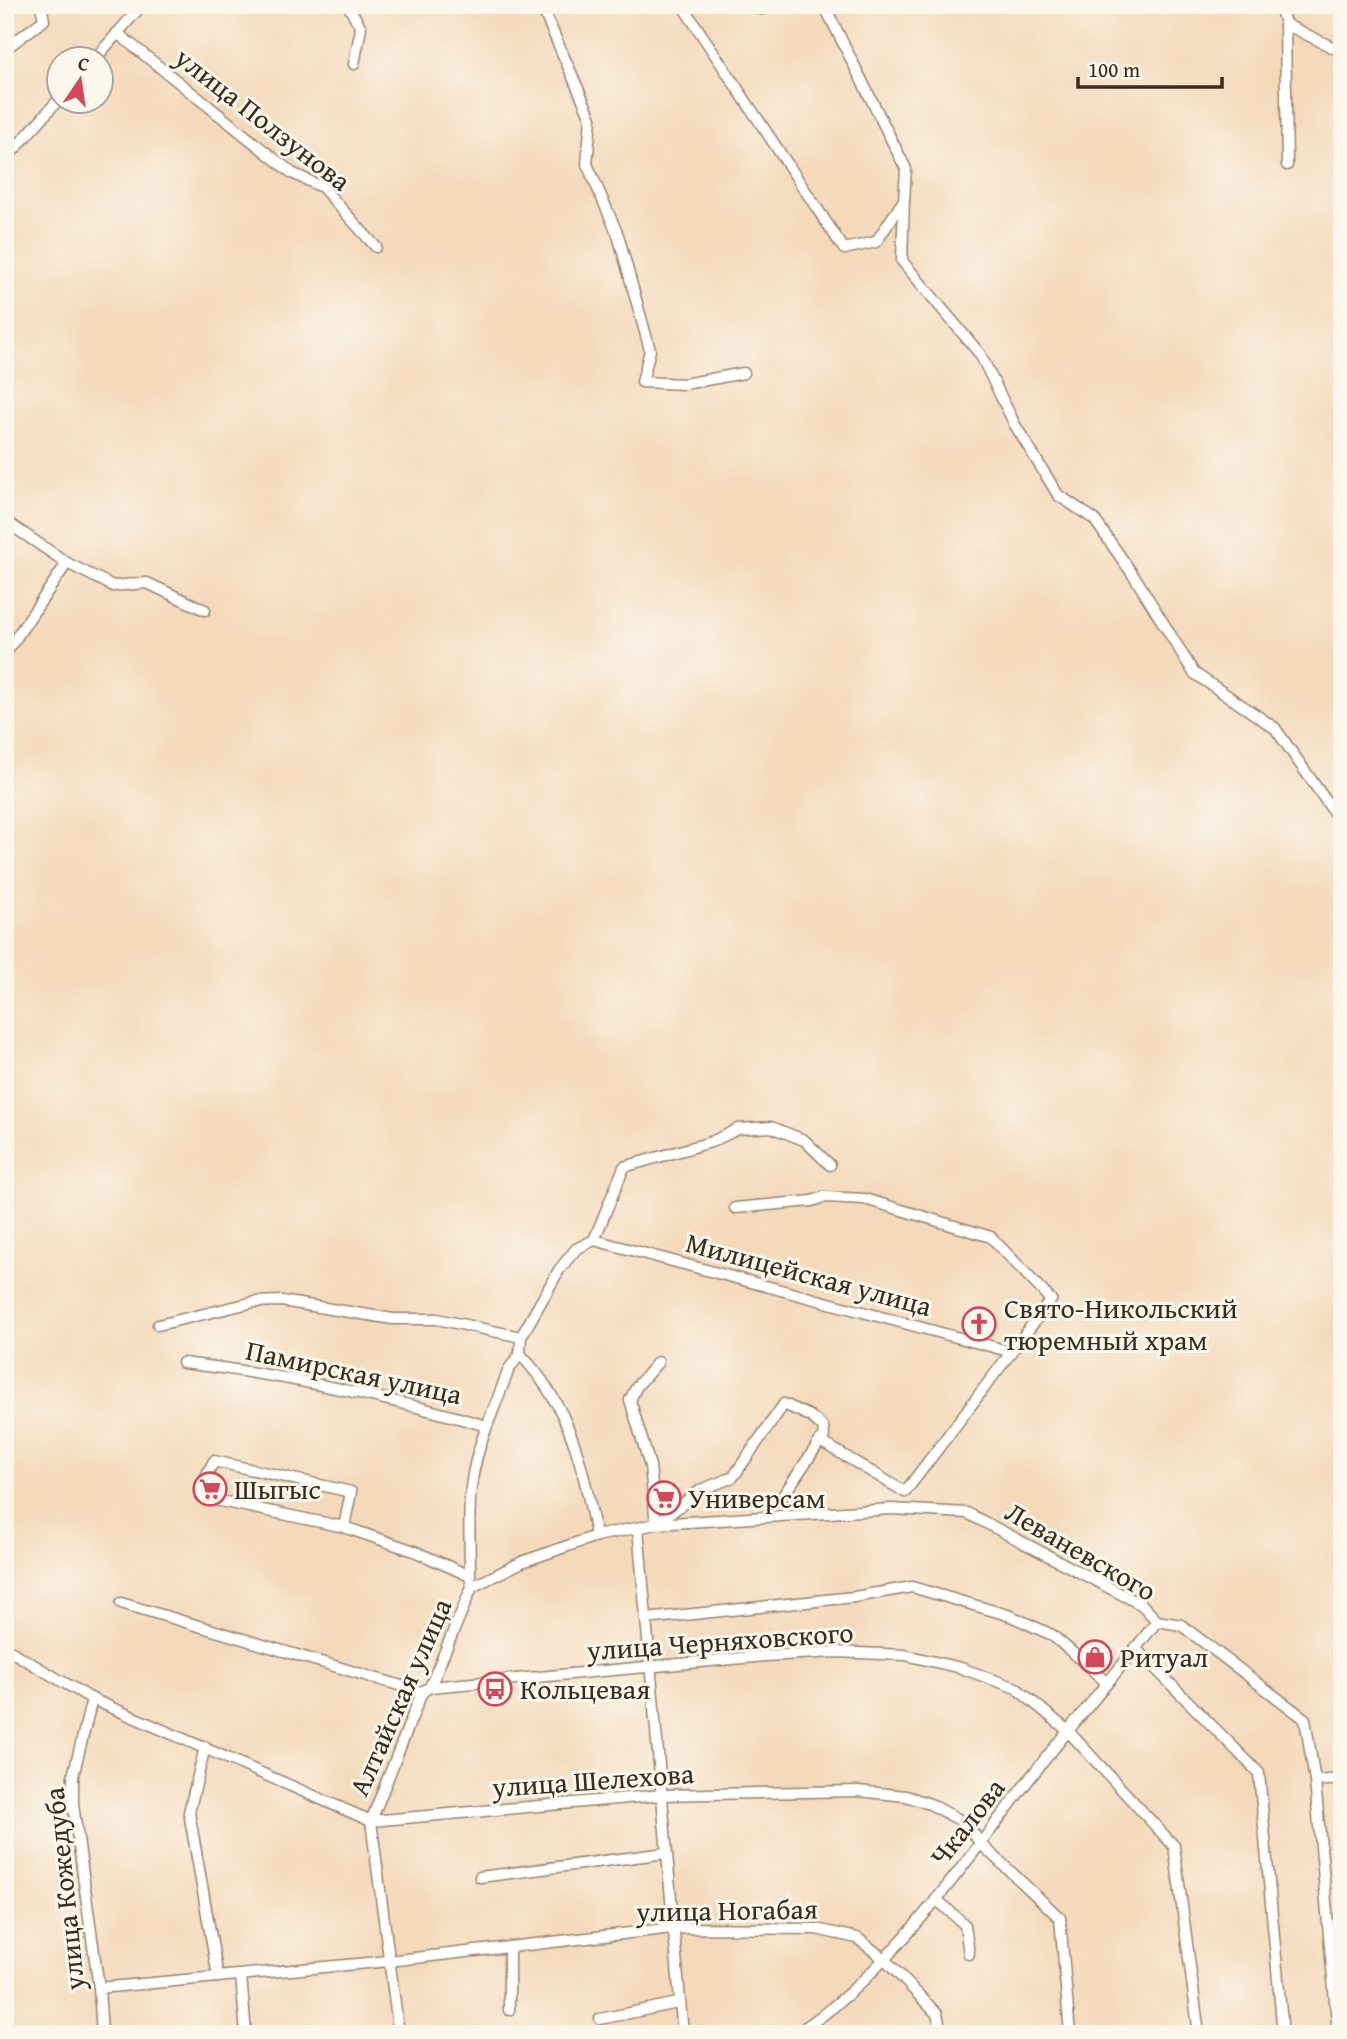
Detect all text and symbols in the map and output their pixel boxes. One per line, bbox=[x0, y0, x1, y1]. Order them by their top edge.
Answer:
street label: улица Ползунова bbox=[166, 36, 361, 201]
north arrow bbox=[46, 46, 116, 116]
scale bar bbox=[1078, 46, 1221, 90]
text: С bbox=[75, 49, 92, 78]
text: 100 m bbox=[1088, 54, 1140, 85]
street label: Милицейская улица bbox=[682, 1221, 937, 1326]
place label: Свято-Никольский тюремный храм bbox=[1004, 1287, 1238, 1360]
church icon: Свято-Никольский тюремный храм bbox=[960, 1305, 998, 1343]
street label: Памирская улица bbox=[243, 1329, 466, 1415]
place label: Шыгыс bbox=[234, 1468, 321, 1509]
supermarket icon: Шыгыс bbox=[191, 1470, 229, 1508]
place label: Универсам bbox=[688, 1477, 826, 1518]
supermarket icon: Универсам bbox=[645, 1479, 683, 1517]
street label: Леваневского bbox=[998, 1491, 1164, 1610]
street label: Алтайская улица bbox=[338, 1591, 462, 1802]
street label: улица Черняховского bbox=[584, 1611, 855, 1670]
place label: Ритуал bbox=[1120, 1636, 1208, 1677]
shop icon: Ритуал bbox=[1076, 1638, 1114, 1676]
place label: Кольцевая bbox=[520, 1668, 650, 1709]
bus stop icon: Кольцевая bbox=[476, 1670, 514, 1708]
street label: улица Шелехова bbox=[490, 1752, 696, 1807]
street label: Чкалова bbox=[919, 1768, 1014, 1874]
street label: улица Кожедуба bbox=[32, 1785, 95, 1994]
street label: улица Ногабая bbox=[635, 1887, 818, 1932]

